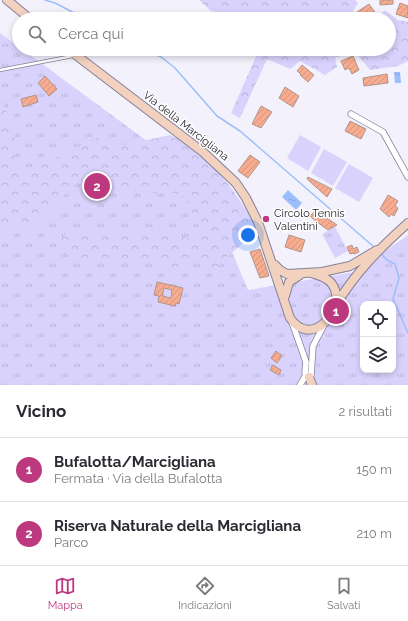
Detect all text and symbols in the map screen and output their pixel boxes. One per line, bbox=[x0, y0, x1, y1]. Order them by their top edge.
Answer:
search box bbox=[12, 12, 396, 56]
icon: search bbox=[26, 23, 48, 45]
text: Cerca qui bbox=[58, 25, 124, 43]
street label: Via della Marcigliana bbox=[141, 89, 231, 163]
pin: 2 bbox=[84, 171, 110, 201]
place label: Circolo Tennis Valentini bbox=[274, 207, 345, 233]
marker: Circolo Tennis Valentini bbox=[261, 214, 271, 224]
your location bbox=[238, 225, 258, 245]
pin: 1 bbox=[323, 296, 349, 326]
map controls bbox=[360, 301, 396, 373]
button: locate bbox=[360, 301, 396, 337]
button: layers bbox=[360, 337, 396, 373]
text: Vicino bbox=[16, 401, 66, 421]
text: 2 risultati bbox=[338, 404, 392, 419]
text: Bufalotta/Marcigliana bbox=[54, 453, 216, 471]
text: 1 bbox=[26, 462, 32, 477]
text: 150 m bbox=[356, 462, 392, 477]
text: Fermata · Via della Bufalotta bbox=[54, 471, 222, 486]
text: Riserva Naturale della Marcigliana bbox=[54, 517, 301, 535]
text: 2 bbox=[25, 526, 33, 541]
text: 210 m bbox=[356, 526, 392, 541]
text: Parco bbox=[54, 535, 88, 550]
tab: Mappa bbox=[48, 575, 83, 612]
tab: Indicazioni bbox=[178, 575, 232, 612]
tab: Salvati bbox=[327, 575, 360, 612]

